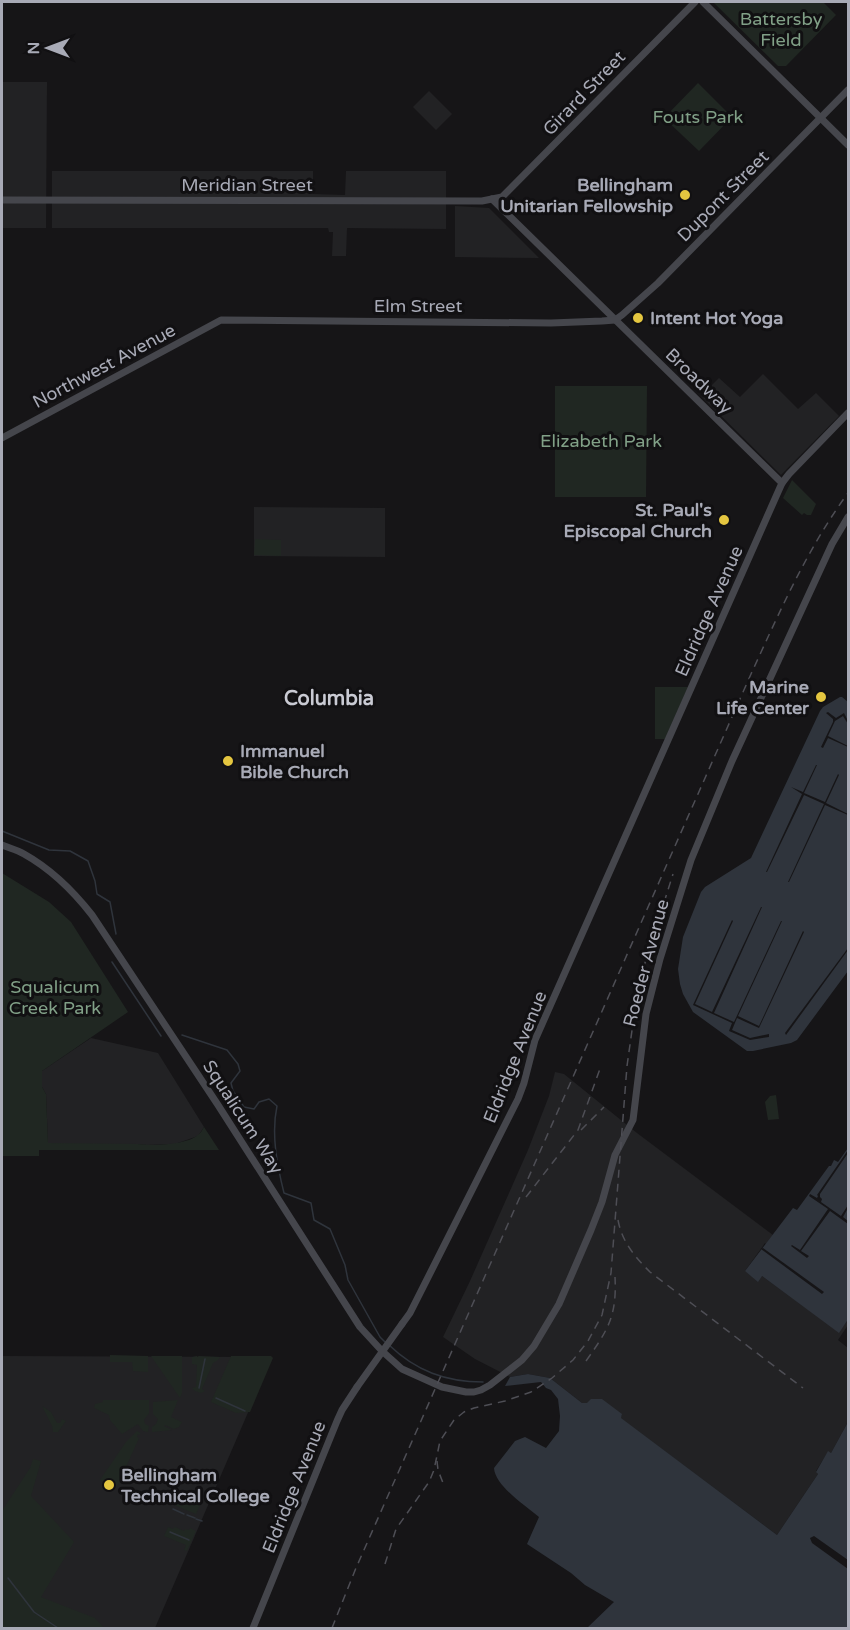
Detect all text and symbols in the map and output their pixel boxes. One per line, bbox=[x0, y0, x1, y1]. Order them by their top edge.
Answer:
park label: Battersby Field bbox=[740, 8, 823, 51]
north arrow bbox=[18, 18, 78, 78]
text: N bbox=[24, 42, 44, 54]
street label: Girard Street bbox=[538, 46, 630, 140]
park label: Fouts Park bbox=[653, 106, 744, 128]
street label: Dupont Street bbox=[673, 146, 773, 246]
street label: Meridian Street bbox=[181, 174, 313, 196]
place label: Bellingham Unitarian Fellowship bbox=[500, 174, 673, 217]
marker: Bellingham Unitarian Fellowship bbox=[678, 188, 692, 202]
street label: Elm Street bbox=[374, 295, 462, 317]
place label: Intent Hot Yoga bbox=[650, 307, 783, 329]
marker: Intent Hot Yoga bbox=[631, 311, 645, 325]
street label: Northwest Avenue bbox=[29, 319, 179, 413]
street label: Broadway bbox=[661, 344, 738, 419]
park label: Elizabeth Park bbox=[540, 430, 662, 452]
place label: St. Paul's Episcopal Church bbox=[564, 499, 712, 542]
marker: St. Paul's Episcopal Church bbox=[717, 513, 731, 527]
street label: Eldridge Avenue bbox=[670, 542, 748, 680]
place label: Marine Life Center bbox=[716, 676, 810, 719]
district label: Columbia bbox=[284, 687, 374, 711]
marker: Marine Life Center bbox=[814, 690, 828, 704]
place label: Immanuel Bible Church bbox=[240, 740, 349, 783]
marker: Immanuel Bible Church bbox=[221, 754, 235, 768]
street label: Roeder Avenue bbox=[618, 897, 674, 1029]
park label: Squalicum Creek Park bbox=[9, 976, 101, 1019]
street label: Eldridge Avenue bbox=[478, 988, 552, 1126]
street label: Squalicum Way bbox=[198, 1056, 288, 1178]
street label: Eldridge Avenue bbox=[257, 1418, 331, 1556]
place label: Bellingham Technical College bbox=[120, 1464, 270, 1507]
marker: Bellingham Technical College bbox=[102, 1478, 116, 1492]

